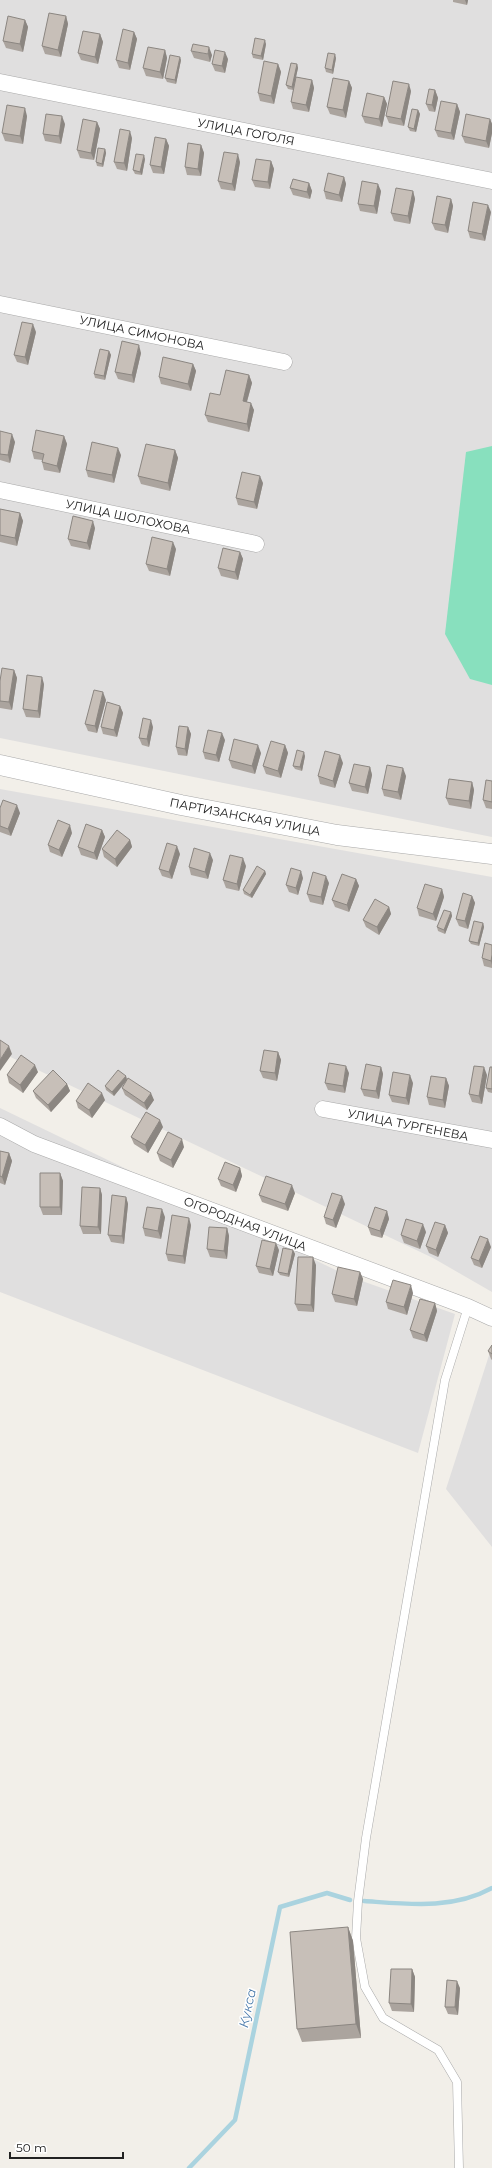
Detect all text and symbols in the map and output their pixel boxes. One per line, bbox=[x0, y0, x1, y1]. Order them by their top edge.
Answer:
street label: УЛИЦА ГОГОЛЯ bbox=[196, 115, 296, 148]
street label: УЛИЦА СИМОНОВА bbox=[78, 312, 206, 353]
street label: УЛИЦА ШОЛОХОВА bbox=[64, 496, 192, 537]
street label: ПАРТИЗАНСКАЯ УЛИЦА bbox=[168, 795, 322, 838]
street label: УЛИЦА ТУРГЕНЕВА bbox=[346, 1105, 470, 1144]
street label: ОГОРОДНАЯ УЛИЦА bbox=[182, 1193, 309, 1254]
water label: Кукса bbox=[235, 1987, 259, 2029]
scale bar bbox=[10, 2134, 123, 2160]
text: 50 m bbox=[16, 2140, 47, 2155]

